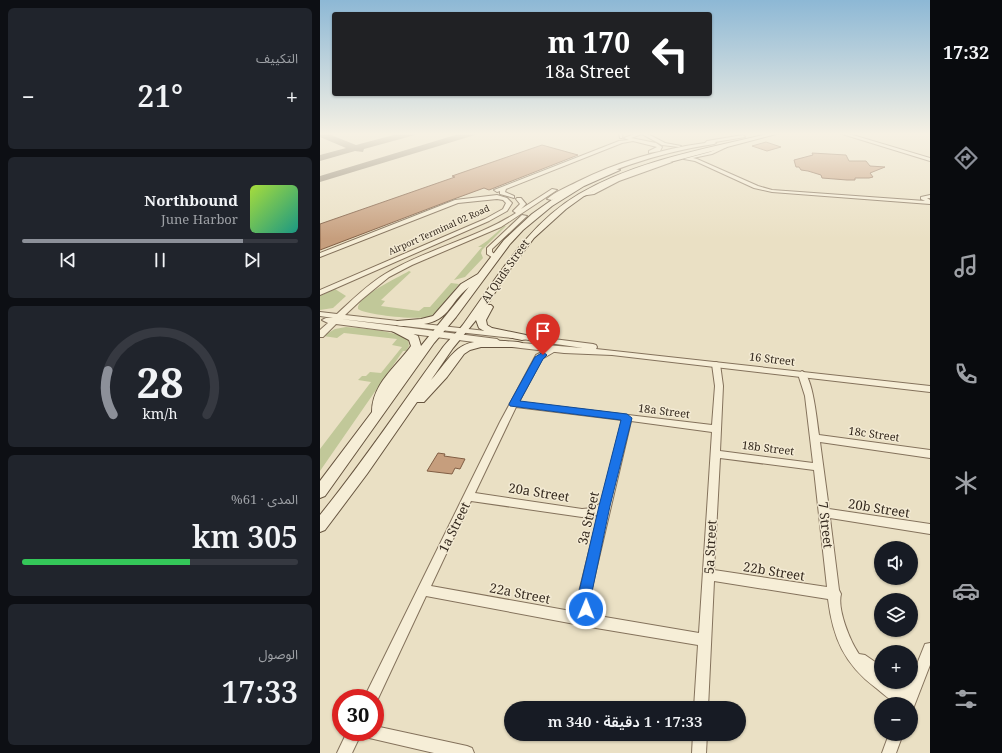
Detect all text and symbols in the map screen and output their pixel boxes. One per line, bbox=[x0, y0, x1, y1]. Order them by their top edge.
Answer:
text: 170 m bbox=[548, 23, 630, 61]
icon: left bbox=[644, 28, 696, 80]
text: 17:32 bbox=[943, 40, 989, 64]
text: التكييف bbox=[256, 49, 298, 67]
text: 18a Street bbox=[545, 59, 630, 83]
text: 21° bbox=[137, 75, 183, 116]
text: − bbox=[22, 81, 35, 111]
text: + bbox=[286, 81, 298, 111]
icon: directions bbox=[952, 144, 980, 172]
text: Northbound bbox=[144, 190, 238, 210]
street label: Airport Terminal 02 Road bbox=[386, 201, 492, 258]
text: June Harbor bbox=[161, 210, 238, 228]
street label: Al Quds Street bbox=[477, 236, 532, 306]
icon: previous bbox=[57, 249, 79, 271]
icon: pause bbox=[149, 249, 171, 271]
icon: next bbox=[241, 249, 263, 271]
icon: music bbox=[952, 252, 980, 280]
pin bbox=[526, 314, 560, 355]
icon: arrive bbox=[532, 320, 554, 342]
street label: 16 Street bbox=[748, 348, 796, 369]
text: 28 bbox=[136, 353, 184, 409]
icon: phone bbox=[952, 360, 980, 388]
street label: 18a Street bbox=[637, 400, 691, 421]
text: km/h bbox=[142, 403, 178, 422]
street label: 18c Street bbox=[848, 423, 901, 445]
street label: 18b Street bbox=[741, 437, 795, 458]
icon: climate bbox=[952, 469, 980, 497]
street label: 20a Street bbox=[507, 478, 571, 506]
street label: 3a Street bbox=[573, 489, 603, 546]
text: المدى · 61% bbox=[231, 490, 298, 508]
street label: 20b Street bbox=[847, 494, 912, 522]
street label: 1a Street bbox=[434, 498, 474, 555]
street label: 7 Street bbox=[814, 501, 838, 550]
text: 305 km bbox=[192, 516, 298, 557]
street label: 5a Street bbox=[700, 519, 720, 575]
map controls bbox=[874, 541, 918, 741]
button: sound bbox=[874, 541, 918, 585]
street label: 22b Street bbox=[742, 557, 807, 585]
icon: car bbox=[952, 577, 980, 605]
street label: 22a Street bbox=[488, 578, 552, 608]
position arrow bbox=[565, 588, 607, 630]
button: layers bbox=[874, 593, 918, 637]
text: الوصول bbox=[258, 645, 298, 663]
button: + bbox=[874, 645, 918, 689]
text: 17:33 bbox=[222, 671, 298, 712]
icon: filters bbox=[952, 685, 980, 713]
speed limit sign: 30 bbox=[332, 689, 384, 741]
button: − bbox=[874, 697, 918, 741]
text: 17:33 · 1 دقيقة · 340 m bbox=[548, 711, 702, 731]

